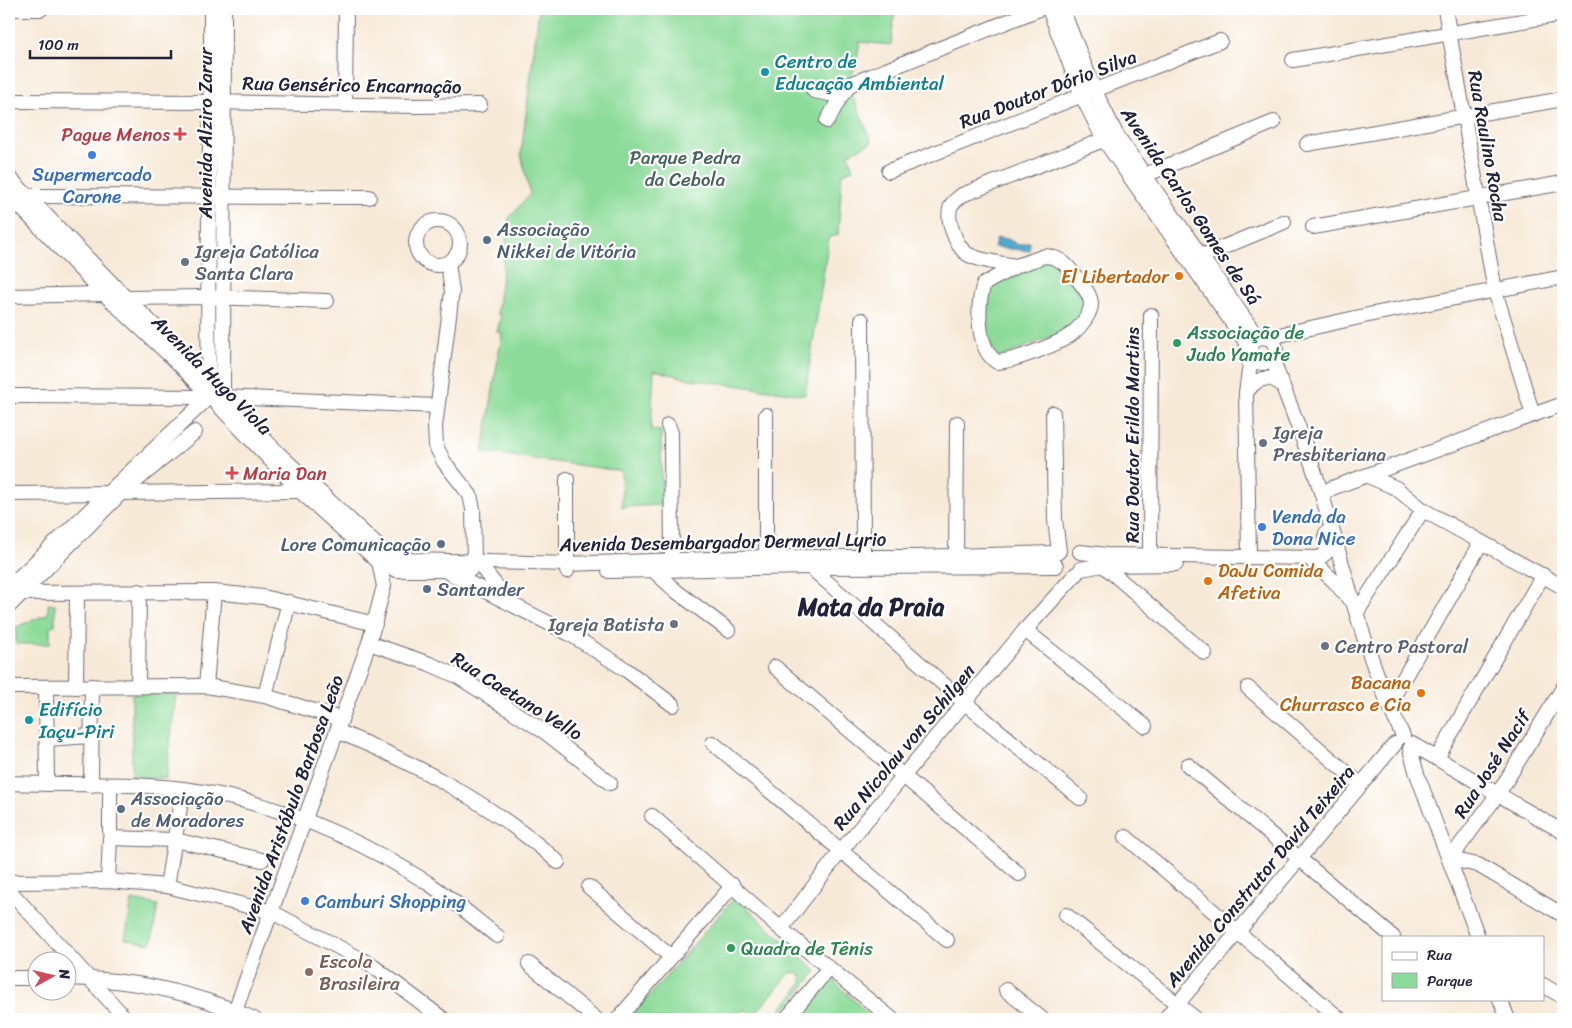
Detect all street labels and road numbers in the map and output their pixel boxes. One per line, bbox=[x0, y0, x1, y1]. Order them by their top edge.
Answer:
street label: Rua Doutor Dório Silva bbox=[955, 40, 1142, 138]
street label: Avenida Alziro Zarur bbox=[189, 46, 222, 220]
street label: Rua Gensérico Encarnação bbox=[242, 67, 462, 103]
street label: Rua Raulino Rocha bbox=[1458, 68, 1518, 225]
street label: Avenida Carlos Gomes de Sá bbox=[1111, 99, 1270, 312]
street label: Avenida Hugo Viola bbox=[143, 306, 281, 444]
street label: Rua Doutor Erildo Martins bbox=[1116, 327, 1149, 543]
street label: Avenida Desembargador Dermeval Lyrio bbox=[558, 523, 887, 561]
street label: Rua Caetano Vello bbox=[445, 642, 590, 750]
street label: Rua Nicolau von Schilgen bbox=[824, 656, 984, 838]
street label: Avenida Aristóbulo Barbosa Leão bbox=[228, 670, 353, 939]
street label: Rua José Nacif bbox=[1444, 702, 1541, 825]
street label: Avenida Construtor David Teixeira bbox=[1156, 757, 1364, 996]

